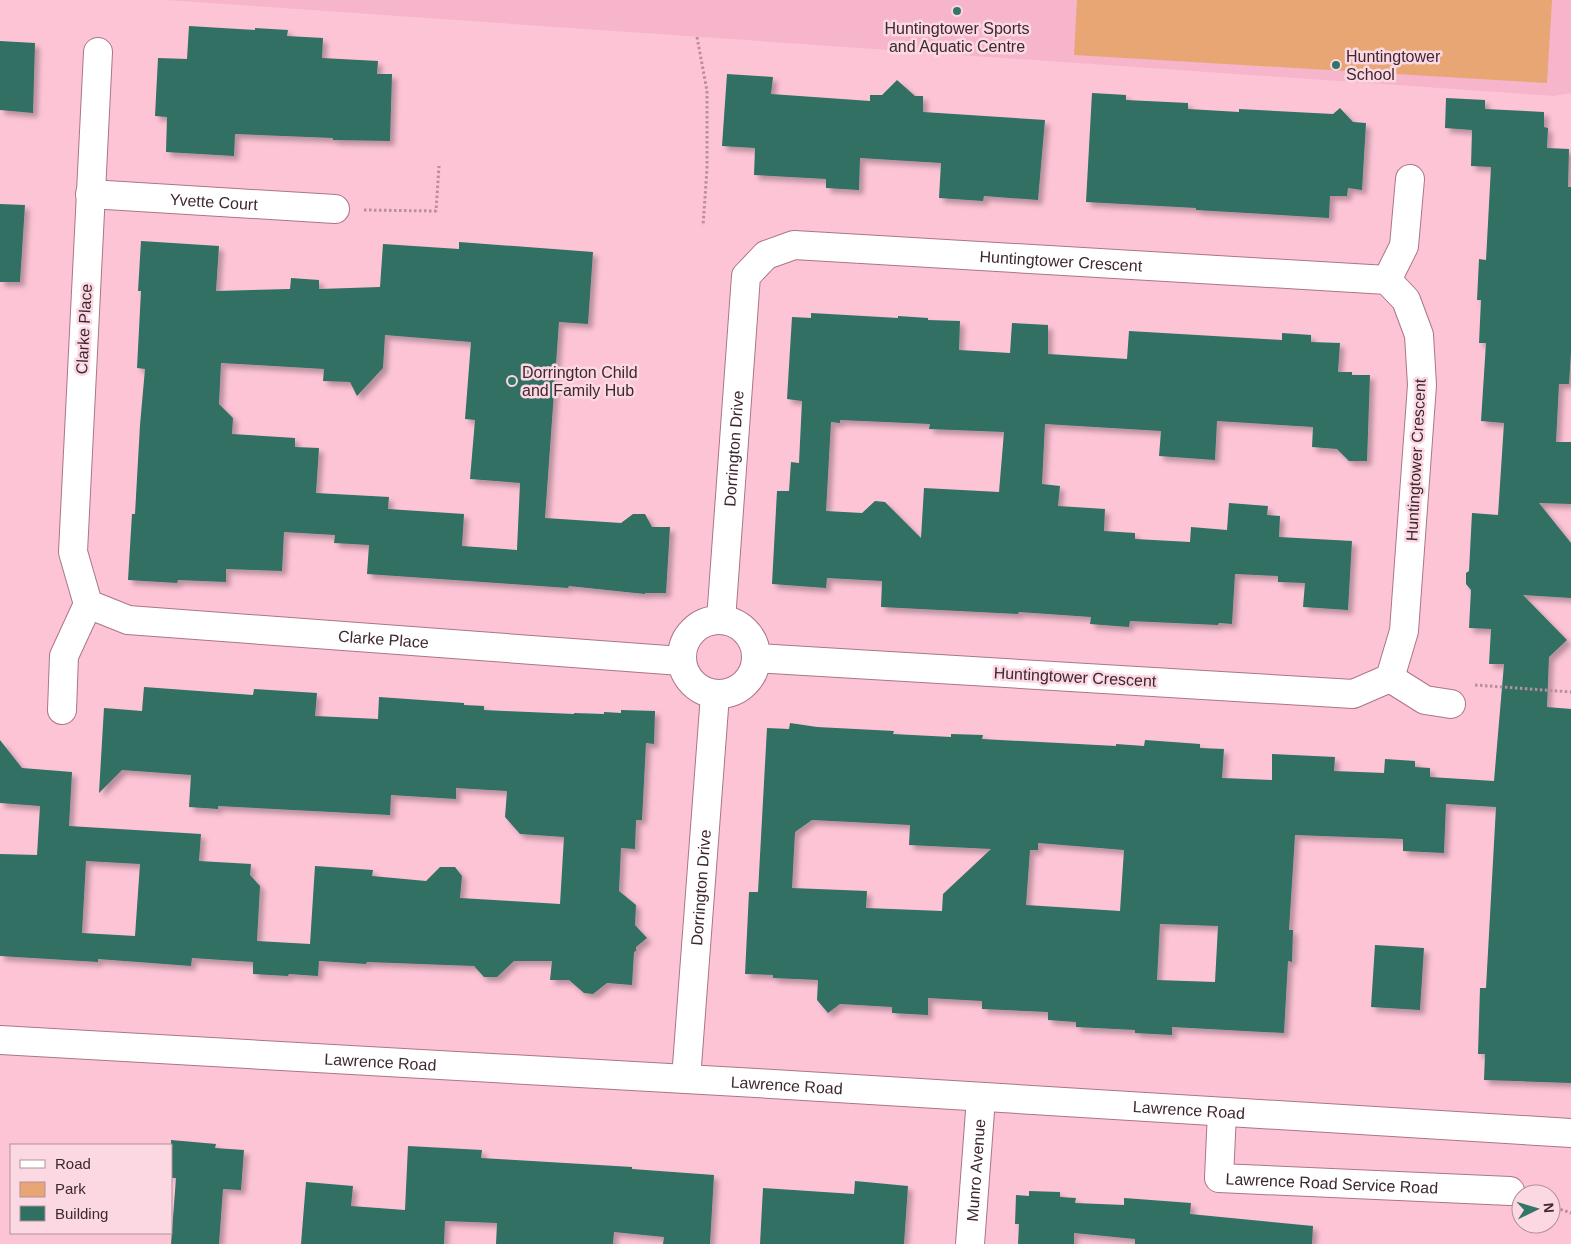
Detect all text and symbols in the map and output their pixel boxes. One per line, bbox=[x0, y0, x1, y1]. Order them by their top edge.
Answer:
marker: Huntingtower Sports and Aquatic Centre bbox=[951, 5, 963, 17]
place label: Huntingtower Sports and Aquatic Centre bbox=[885, 20, 1029, 55]
place label: Huntingtower School bbox=[1346, 48, 1441, 83]
marker: Huntingtower School bbox=[1330, 59, 1342, 71]
street label: Yvette Court bbox=[169, 190, 259, 213]
street label: Huntingtower Crescent bbox=[979, 247, 1143, 274]
street label: Clarke Place bbox=[73, 283, 95, 375]
place label: Dorrington Child and Family Hub bbox=[522, 364, 638, 399]
marker: Dorrington Child and Family Hub bbox=[506, 375, 518, 387]
street label: Huntingtower Crescent bbox=[1403, 378, 1429, 542]
street label: Dorrington Drive bbox=[721, 390, 746, 507]
street label: Clarke Place bbox=[338, 627, 429, 651]
street label: Huntingtower Crescent bbox=[993, 664, 1157, 690]
street label: Dorrington Drive bbox=[688, 829, 713, 946]
street label: Lawrence Road bbox=[324, 1050, 437, 1073]
street label: Lawrence Road bbox=[730, 1073, 843, 1097]
street label: Lawrence Road bbox=[1132, 1098, 1245, 1121]
street label: Munro Avenue bbox=[963, 1118, 988, 1222]
legend bbox=[10, 1144, 172, 1234]
text: Road bbox=[55, 1155, 91, 1172]
street label: Lawrence Road Service Road bbox=[1225, 1170, 1438, 1196]
text: Park bbox=[55, 1180, 86, 1197]
north arrow bbox=[1511, 1184, 1561, 1234]
text: N bbox=[1541, 1202, 1557, 1214]
text: Building bbox=[55, 1205, 108, 1222]

